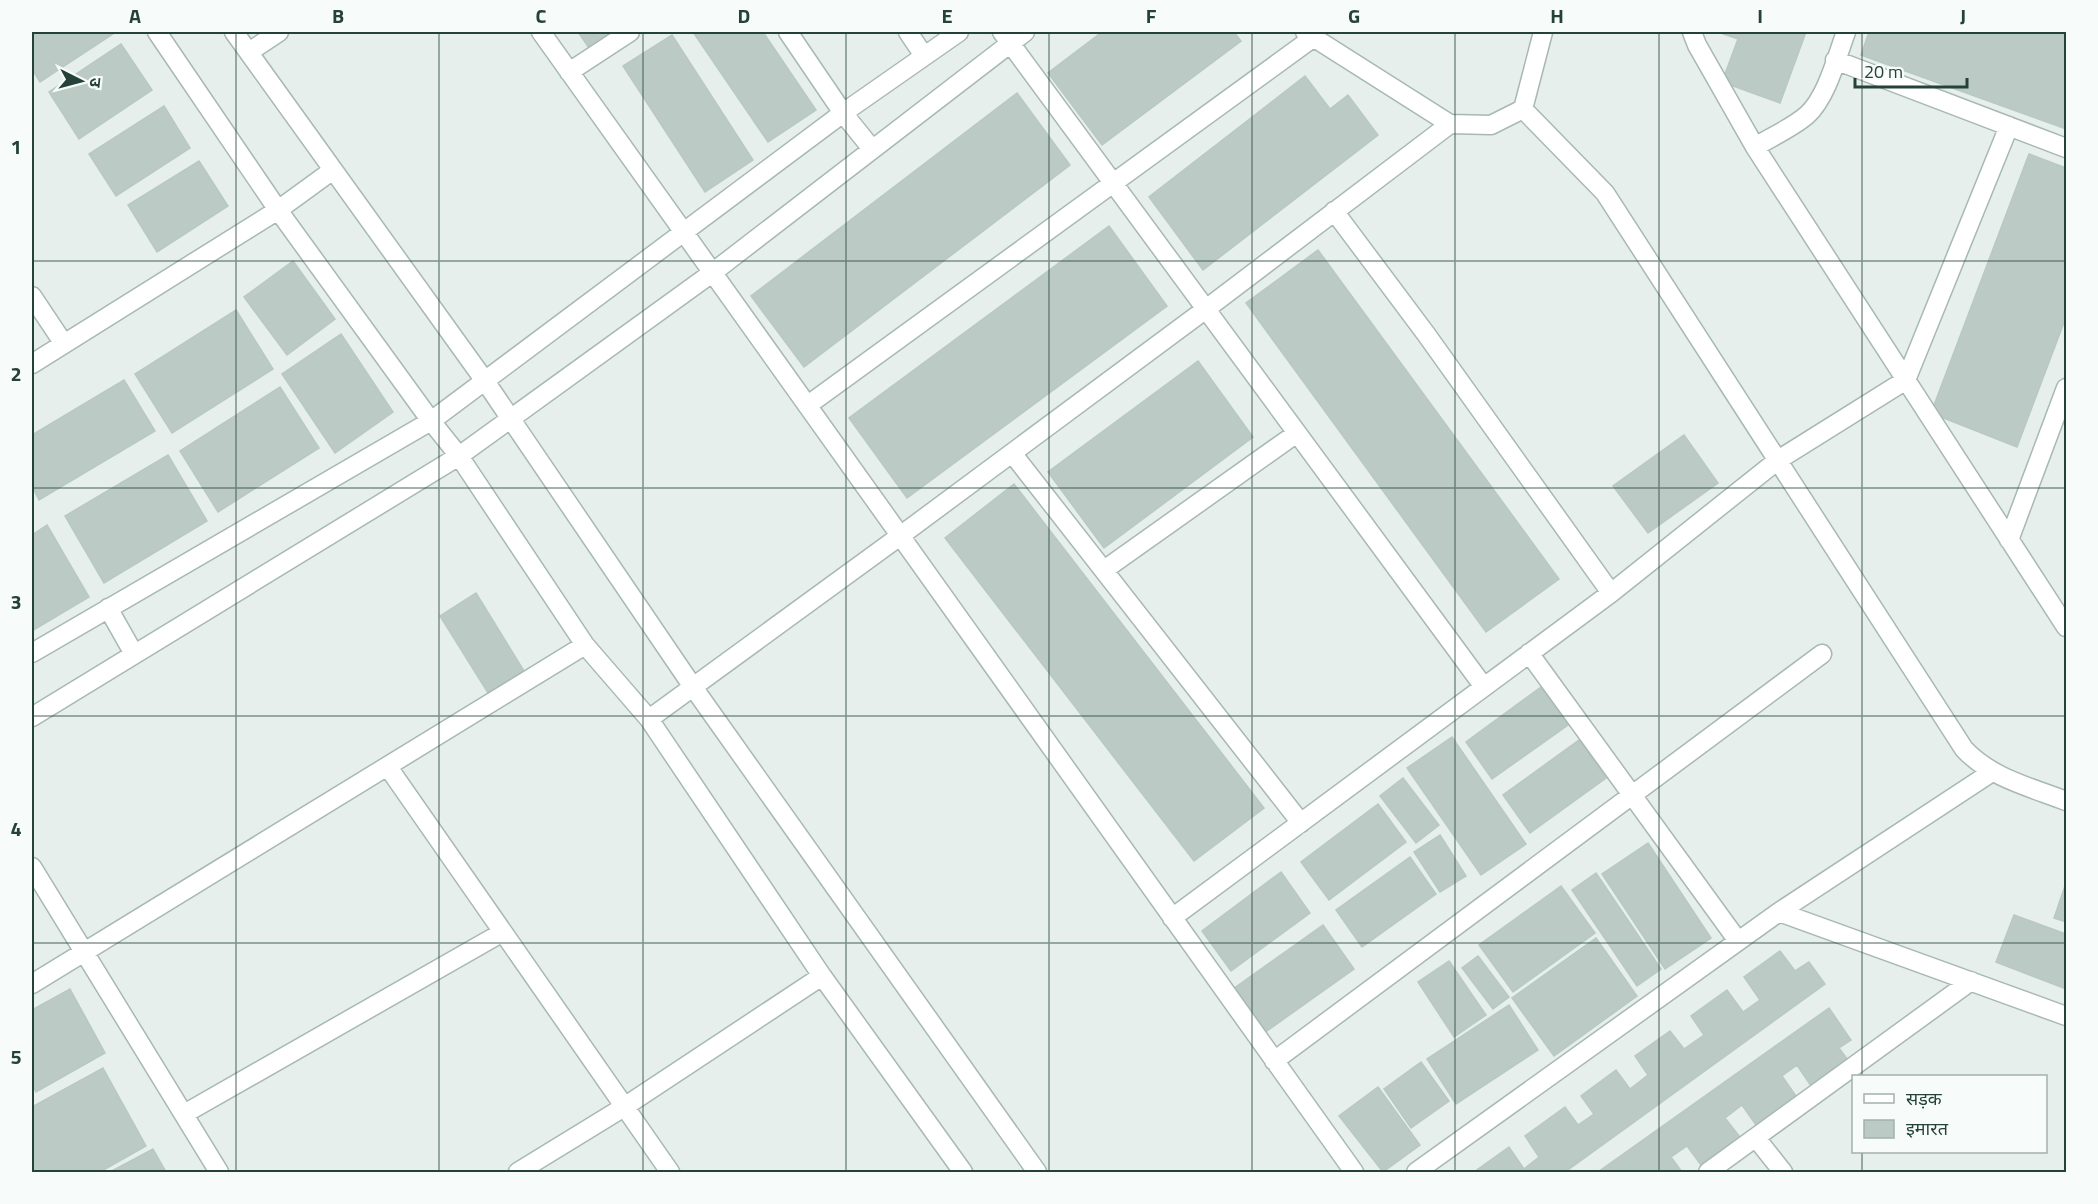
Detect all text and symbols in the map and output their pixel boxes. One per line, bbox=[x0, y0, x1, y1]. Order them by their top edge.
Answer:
text: A bbox=[129, 0, 141, 31]
text: B bbox=[332, 0, 344, 31]
text: C bbox=[536, 0, 547, 31]
text: D bbox=[738, 0, 750, 31]
text: E bbox=[941, 0, 953, 31]
text: F bbox=[1146, 0, 1157, 31]
text: G bbox=[1348, 0, 1360, 31]
text: H bbox=[1550, 0, 1564, 31]
text: I bbox=[1757, 0, 1763, 31]
text: J bbox=[1960, 0, 1966, 31]
north arrow bbox=[51, 51, 111, 111]
scale bar bbox=[1855, 51, 1968, 89]
text: 20 m bbox=[1864, 58, 1903, 85]
text: उ bbox=[83, 77, 108, 89]
text: 1 bbox=[10, 131, 22, 162]
text: 2 bbox=[10, 358, 22, 389]
text: 3 bbox=[10, 586, 22, 617]
text: 4 bbox=[10, 813, 22, 844]
text: 5 bbox=[10, 1041, 22, 1072]
legend bbox=[1852, 1075, 2047, 1153]
text: सड़क bbox=[1906, 1085, 1943, 1112]
text: इमारत bbox=[1906, 1115, 1949, 1142]

